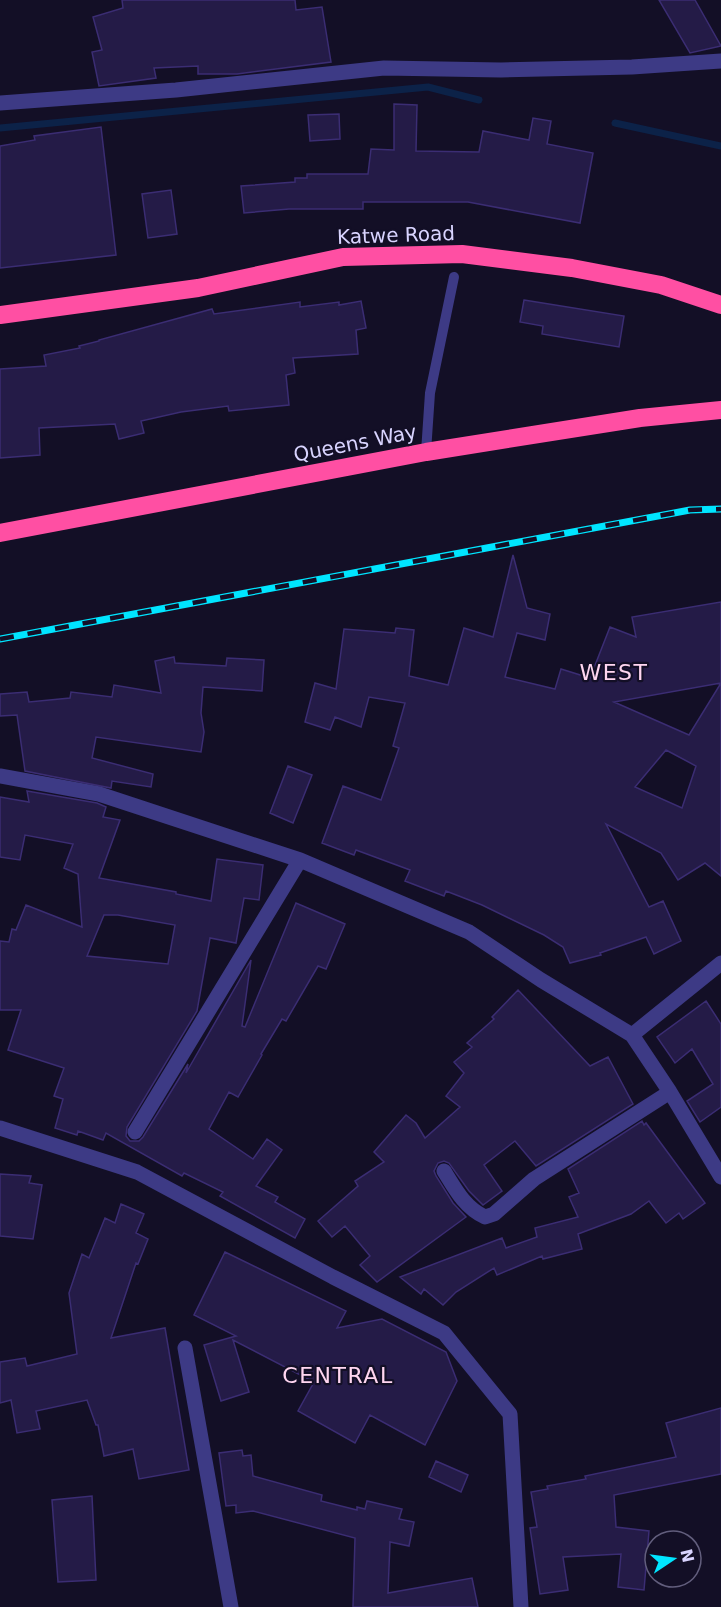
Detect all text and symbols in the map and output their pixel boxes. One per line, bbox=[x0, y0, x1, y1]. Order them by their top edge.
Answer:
street label: Katwe Road bbox=[337, 221, 455, 249]
street label: Queens Way bbox=[291, 419, 419, 467]
district label: WEST bbox=[579, 660, 649, 685]
district label: CENTRAL bbox=[282, 1363, 394, 1388]
north arrow bbox=[643, 1529, 703, 1589]
text: N bbox=[676, 1547, 698, 1564]

